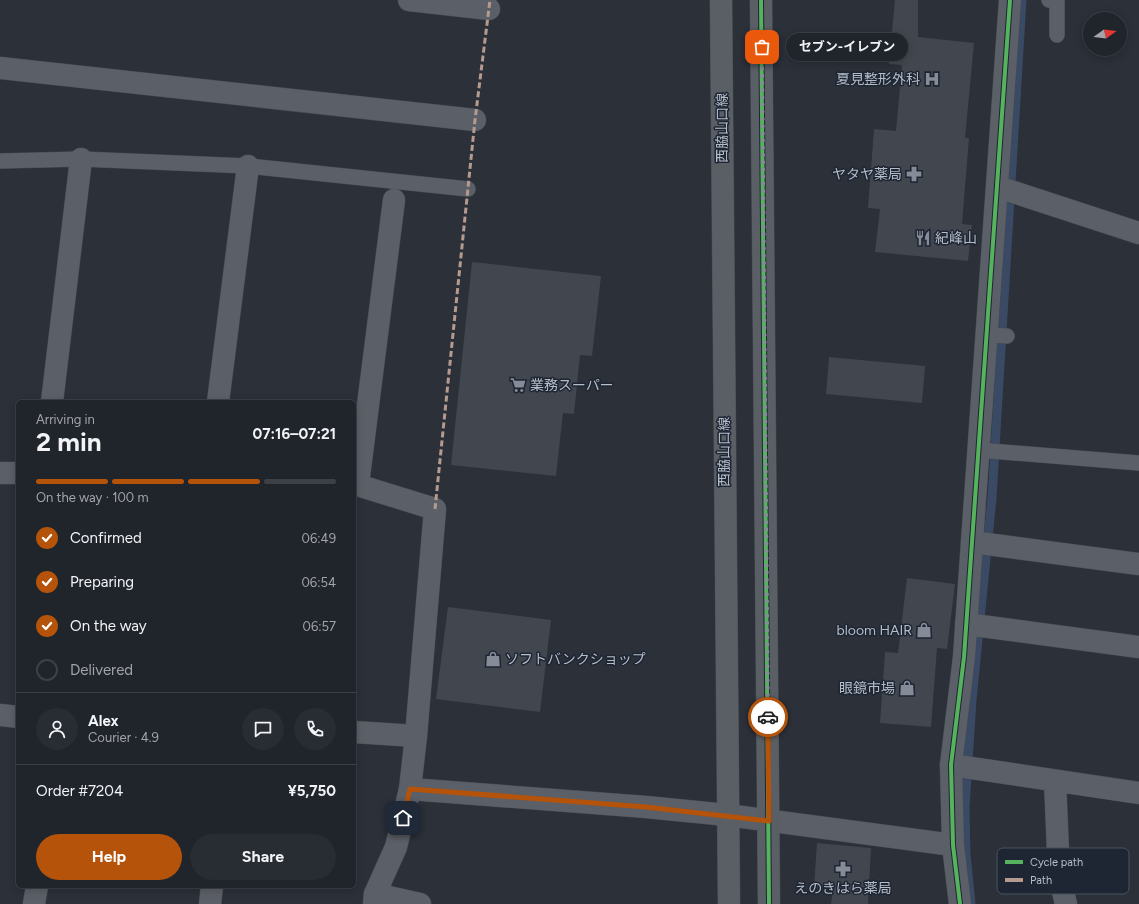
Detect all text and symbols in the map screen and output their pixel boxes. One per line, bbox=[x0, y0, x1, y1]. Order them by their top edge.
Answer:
north arrow bbox=[1083, 12, 1127, 56]
map controls bbox=[1083, 12, 1127, 56]
pin bbox=[745, 30, 779, 64]
callout: セブン-イレブン bbox=[786, 33, 908, 61]
icon: bag bbox=[751, 36, 773, 58]
text: セブン-イレブン bbox=[799, 39, 895, 54]
hospital icon: 夏見整形外科 bbox=[923, 70, 941, 88]
place label: 夏見整形外科 bbox=[836, 71, 920, 88]
street label: 西脇山口線 bbox=[714, 93, 731, 163]
pharmacy icon: ヤタヤ薬局 bbox=[905, 165, 923, 183]
place label: ヤタヤ薬局 bbox=[832, 166, 902, 183]
restaurant icon: 紀峰山 bbox=[914, 229, 932, 247]
place label: 紀峰山 bbox=[935, 230, 977, 247]
supermarket icon: 業務スーパー bbox=[509, 376, 527, 394]
place label: 業務スーパー bbox=[530, 377, 614, 394]
text: Arriving in bbox=[36, 412, 95, 427]
street label: 西脇山口線 bbox=[716, 417, 733, 487]
text: 07:16–07:21 bbox=[253, 425, 336, 443]
text: 2 min bbox=[36, 426, 102, 458]
text: On the way · 100 m bbox=[36, 490, 148, 505]
icon: check bbox=[36, 527, 58, 549]
text: Confirmed bbox=[70, 529, 142, 547]
text: 06:49 bbox=[302, 531, 336, 546]
icon: check bbox=[36, 571, 58, 593]
text: Preparing bbox=[70, 573, 134, 591]
text: 06:54 bbox=[301, 575, 336, 590]
icon: check bbox=[36, 615, 58, 637]
text: On the way bbox=[70, 617, 147, 635]
text: 06:57 bbox=[303, 619, 336, 634]
shop icon: bloom HAIR bbox=[915, 621, 933, 639]
place label: bloom HAIR bbox=[837, 622, 912, 639]
shop icon: ソフトバンクショップ bbox=[484, 650, 502, 668]
place label: ソフトバンクショップ bbox=[505, 651, 646, 668]
text: Delivered bbox=[70, 661, 133, 679]
shop icon: 眼鏡市場 bbox=[898, 679, 916, 697]
place label: 眼鏡市場 bbox=[839, 680, 895, 697]
courier bbox=[748, 697, 788, 737]
icon: car bbox=[757, 706, 779, 728]
button: person bbox=[36, 708, 78, 750]
button: chat bbox=[242, 708, 284, 750]
button: phone bbox=[294, 708, 336, 750]
text: Alex bbox=[88, 712, 118, 730]
text: Courier · 4.9 bbox=[88, 730, 159, 745]
text: Order #7204 bbox=[36, 782, 123, 800]
text: ¥5,750 bbox=[288, 782, 336, 800]
pin bbox=[386, 801, 420, 835]
icon: home bbox=[392, 807, 414, 829]
button: Help bbox=[36, 834, 182, 880]
button: Share bbox=[190, 834, 336, 880]
legend bbox=[997, 848, 1129, 894]
text: Cycle path bbox=[1030, 856, 1083, 869]
pharmacy icon: えのきはら薬局 bbox=[834, 860, 852, 878]
text: Path bbox=[1030, 874, 1052, 887]
place label: えのきはら薬局 bbox=[794, 880, 892, 897]

